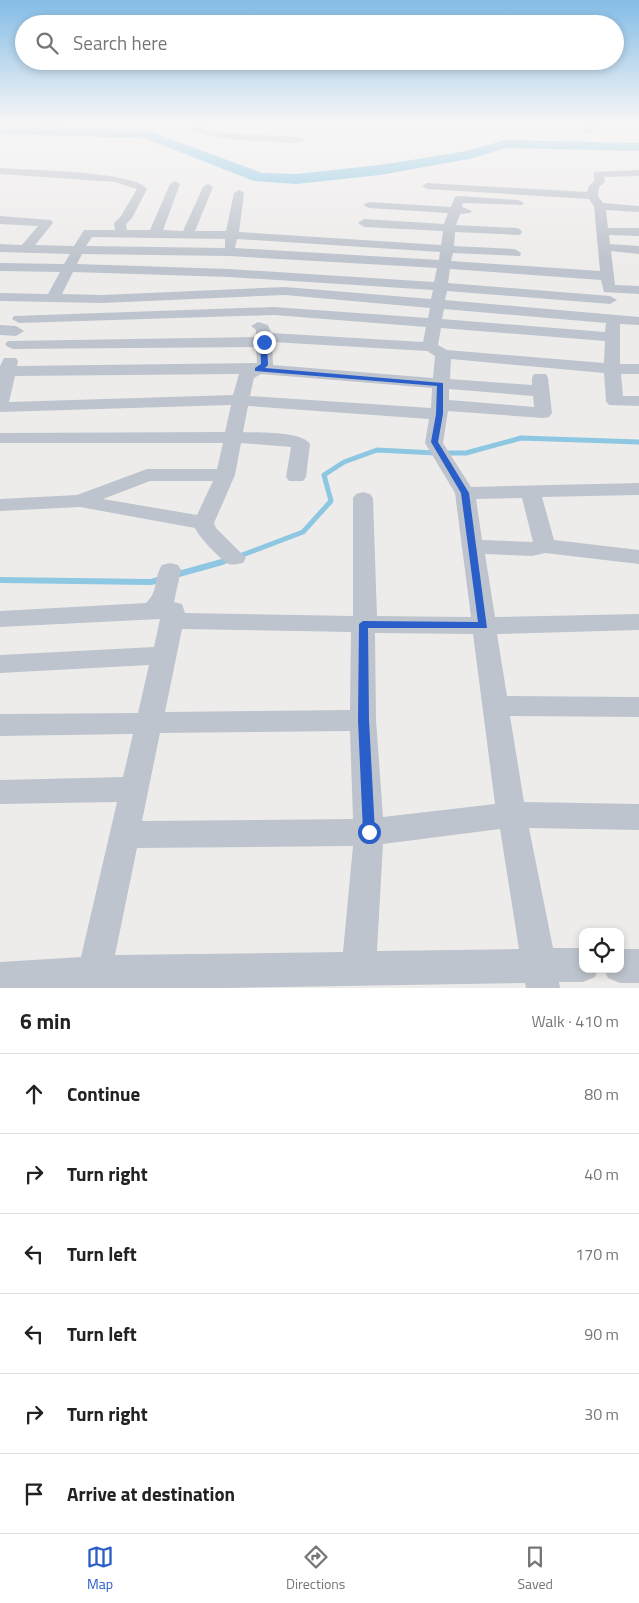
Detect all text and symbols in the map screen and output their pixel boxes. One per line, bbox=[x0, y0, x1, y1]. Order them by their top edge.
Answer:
search box bbox=[15, 15, 624, 70]
text: Search here bbox=[73, 28, 167, 57]
icon: search bbox=[33, 29, 61, 57]
route end bbox=[253, 331, 276, 354]
route start bbox=[358, 821, 381, 844]
map controls bbox=[579, 928, 624, 973]
button: locate bbox=[579, 928, 624, 973]
text: 6 min bbox=[20, 1005, 71, 1037]
text: Walk · 410 m bbox=[531, 1009, 619, 1033]
text: Continue bbox=[67, 1079, 140, 1108]
icon: ahead bbox=[20, 1080, 48, 1108]
text: 80 m bbox=[584, 1082, 619, 1106]
text: Turn right bbox=[67, 1159, 148, 1188]
icon: right bbox=[20, 1160, 48, 1188]
text: 40 m bbox=[584, 1162, 619, 1186]
text: Turn left bbox=[67, 1239, 137, 1268]
icon: left bbox=[20, 1240, 48, 1268]
text: 170 m bbox=[575, 1242, 619, 1266]
text: Turn left bbox=[67, 1319, 137, 1348]
icon: left bbox=[20, 1320, 48, 1348]
text: 90 m bbox=[584, 1322, 619, 1346]
text: Turn right bbox=[67, 1399, 148, 1428]
icon: right bbox=[20, 1400, 48, 1428]
text: 30 m bbox=[584, 1402, 619, 1426]
text: Arrive at destination bbox=[67, 1479, 235, 1508]
icon: arrive bbox=[20, 1480, 48, 1508]
tab: Map bbox=[86, 1543, 114, 1594]
tab: Directions bbox=[286, 1543, 345, 1594]
tab: Saved bbox=[517, 1543, 553, 1594]

